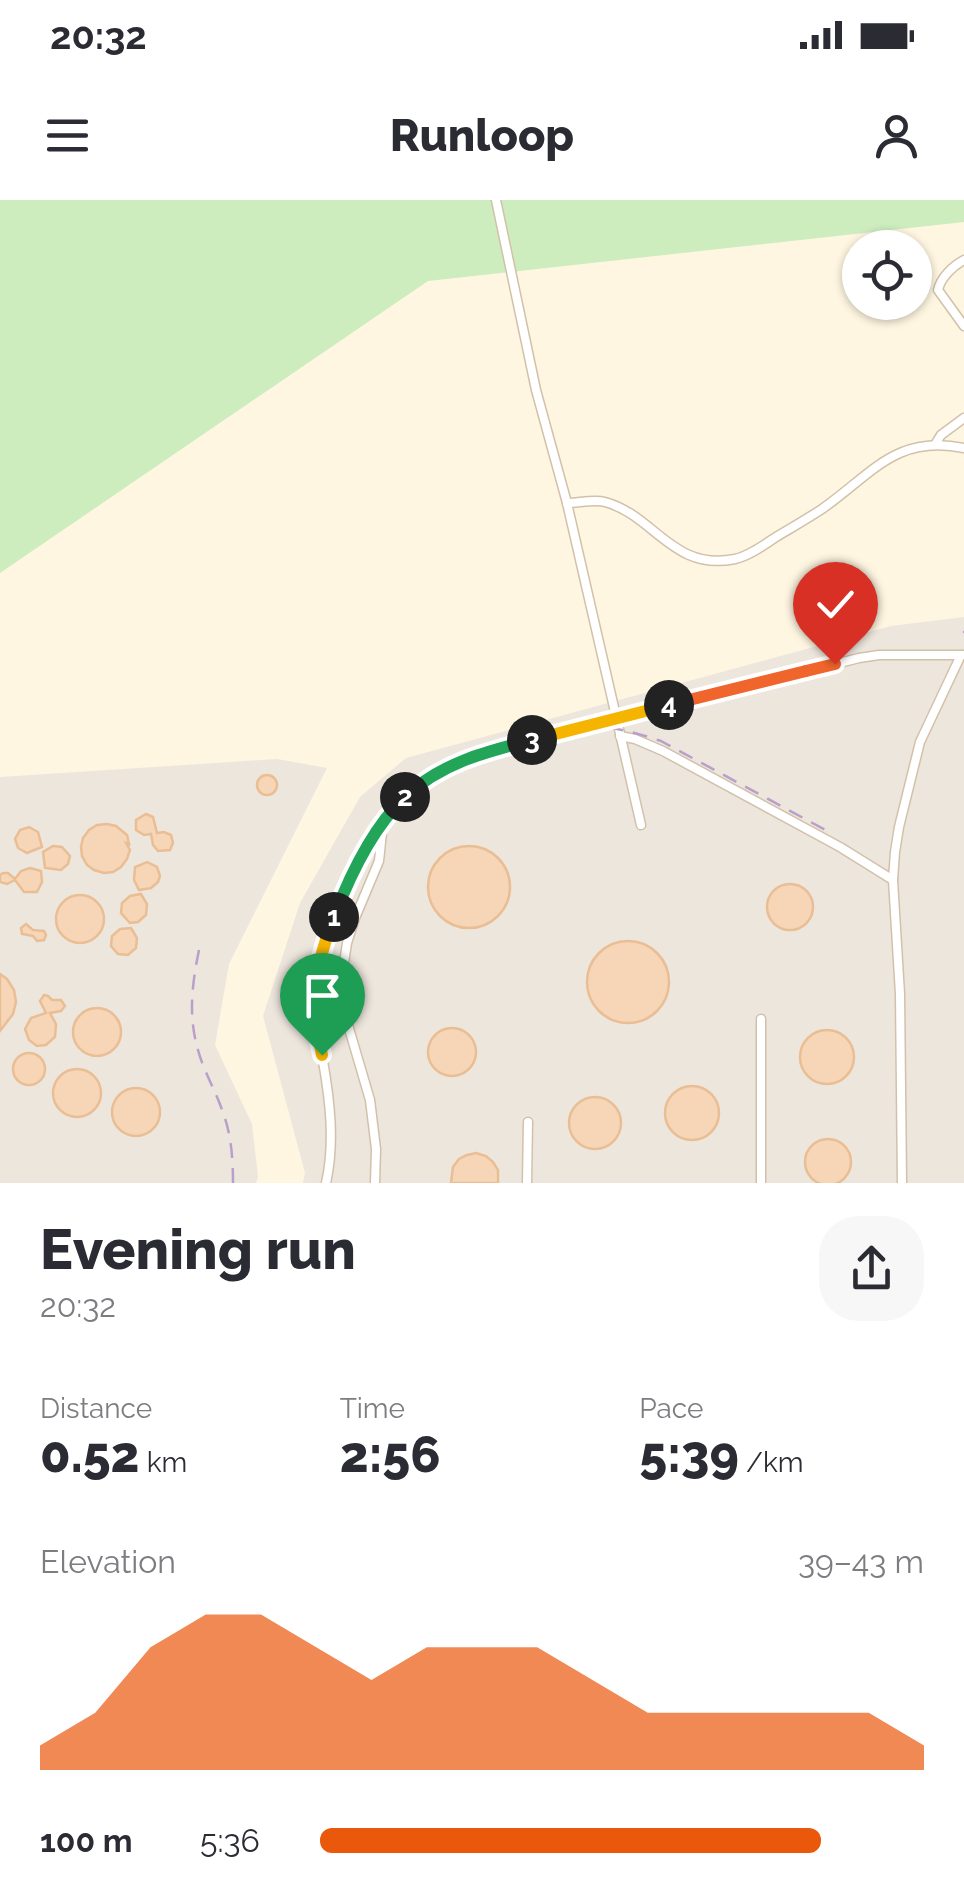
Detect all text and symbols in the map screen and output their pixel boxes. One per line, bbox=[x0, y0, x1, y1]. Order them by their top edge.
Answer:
text: 20:32 bbox=[50, 13, 147, 58]
icon: menu bbox=[40, 108, 95, 163]
icon: person bbox=[869, 108, 924, 163]
text: Runloop bbox=[390, 109, 574, 162]
map controls bbox=[842, 230, 932, 320]
button: locate bbox=[842, 230, 932, 320]
pin bbox=[793, 562, 878, 665]
icon: check bbox=[808, 577, 863, 632]
pin: 4 bbox=[644, 680, 694, 730]
text: 4 bbox=[661, 688, 677, 721]
pin: 3 bbox=[507, 715, 557, 765]
text: 3 bbox=[524, 723, 540, 756]
pin: 2 bbox=[380, 772, 430, 822]
text: 2 bbox=[397, 780, 413, 813]
pin: 1 bbox=[309, 892, 359, 942]
text: 1 bbox=[327, 900, 341, 933]
pin bbox=[280, 953, 365, 1056]
icon: arrive bbox=[295, 968, 350, 1023]
button: share bbox=[819, 1216, 924, 1321]
text: Evening run bbox=[40, 1217, 356, 1282]
text: 20:32 bbox=[40, 1287, 116, 1324]
text: Distance bbox=[40, 1392, 152, 1425]
text: Time bbox=[340, 1392, 405, 1425]
text: Pace bbox=[639, 1392, 704, 1425]
text: 0.52 bbox=[40, 1425, 140, 1484]
text: 2:56 bbox=[340, 1425, 441, 1484]
text: 5:39 bbox=[639, 1425, 739, 1484]
text: km bbox=[140, 1446, 187, 1479]
text: /km bbox=[739, 1446, 803, 1479]
text: Elevation bbox=[40, 1543, 176, 1580]
text: 39–43 m bbox=[798, 1543, 924, 1580]
text: 100 m bbox=[40, 1822, 133, 1859]
text: 5:36 bbox=[200, 1822, 260, 1859]

